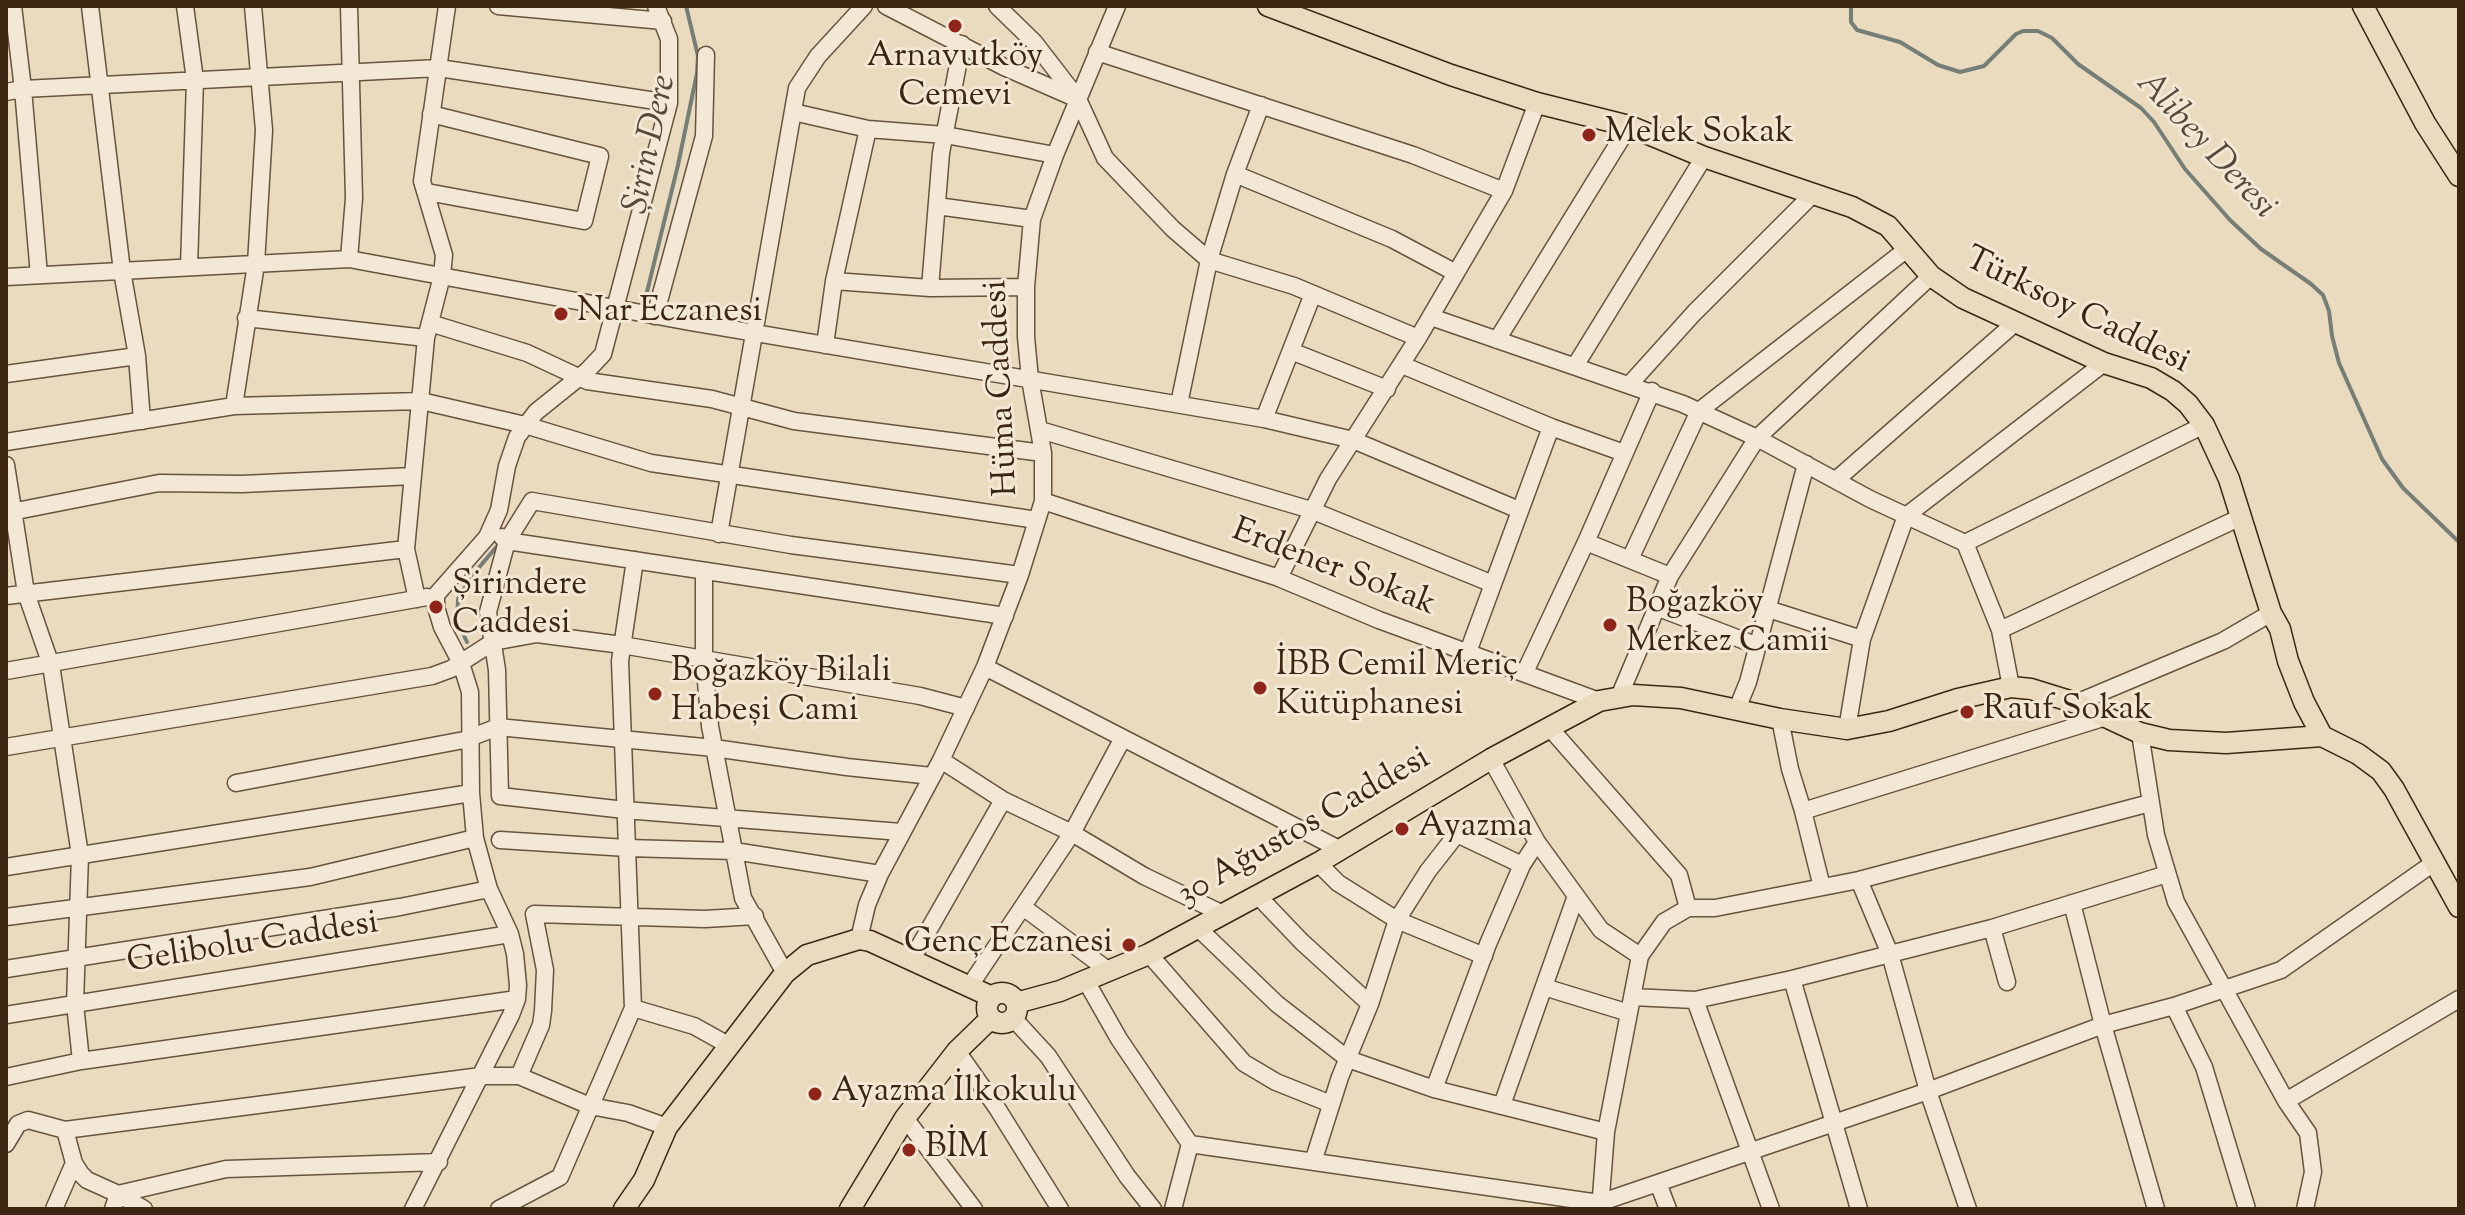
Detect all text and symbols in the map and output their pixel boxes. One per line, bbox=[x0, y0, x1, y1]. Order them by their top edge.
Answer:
marker: Arnavutköy Cemevi bbox=[946, 17, 964, 35]
place label: Arnavutköy Cemevi bbox=[867, 39, 1043, 118]
water label: Alibey Deresi bbox=[2125, 64, 2283, 230]
water label: Şirin Dere bbox=[617, 72, 689, 218]
place label: Melek Sokak bbox=[1605, 115, 1793, 155]
marker: Melek Sokak bbox=[1580, 126, 1598, 144]
street label: Türksoy Caddesi bbox=[1957, 241, 2195, 385]
street label: Hüma Caddesi bbox=[978, 279, 1030, 497]
place label: Nar Eczanesi bbox=[577, 294, 762, 334]
marker: Nar Eczanesi bbox=[552, 305, 570, 323]
street label: Erdener Sokak bbox=[1225, 512, 1441, 628]
place label: Şirindere Caddesi bbox=[452, 567, 587, 646]
place label: Boğazköy Merkez Camii bbox=[1626, 585, 1829, 664]
marker: Şirindere Caddesi bbox=[427, 598, 445, 616]
marker: Boğazköy Merkez Camii bbox=[1601, 616, 1619, 634]
place label: İBB Cemil Meriç Kütüphanesi bbox=[1276, 648, 1518, 728]
place label: Boğazköy Bilali Habeşi Cami bbox=[671, 654, 891, 734]
marker: İBB Cemil Meriç Kütüphanesi bbox=[1251, 679, 1269, 697]
marker: Boğazköy Bilali Habeşi Cami bbox=[646, 685, 664, 703]
place label: Rauf Sokak bbox=[1983, 692, 2153, 732]
marker: Rauf Sokak bbox=[1958, 703, 1976, 721]
street label: 30 Ağustos Caddesi bbox=[1172, 740, 1438, 918]
place label: Ayazma bbox=[1418, 809, 1533, 849]
marker: Ayazma bbox=[1393, 820, 1411, 838]
street label: Gelibolu Caddesi bbox=[124, 905, 382, 985]
place label: Genç Eczanesi bbox=[904, 925, 1113, 965]
marker: Genç Eczanesi bbox=[1120, 936, 1138, 954]
place label: Ayazma İlkokulu bbox=[831, 1074, 1077, 1114]
marker: Ayazma İlkokulu bbox=[806, 1085, 824, 1103]
place label: BİM bbox=[925, 1130, 989, 1170]
marker: BİM bbox=[900, 1141, 918, 1159]

